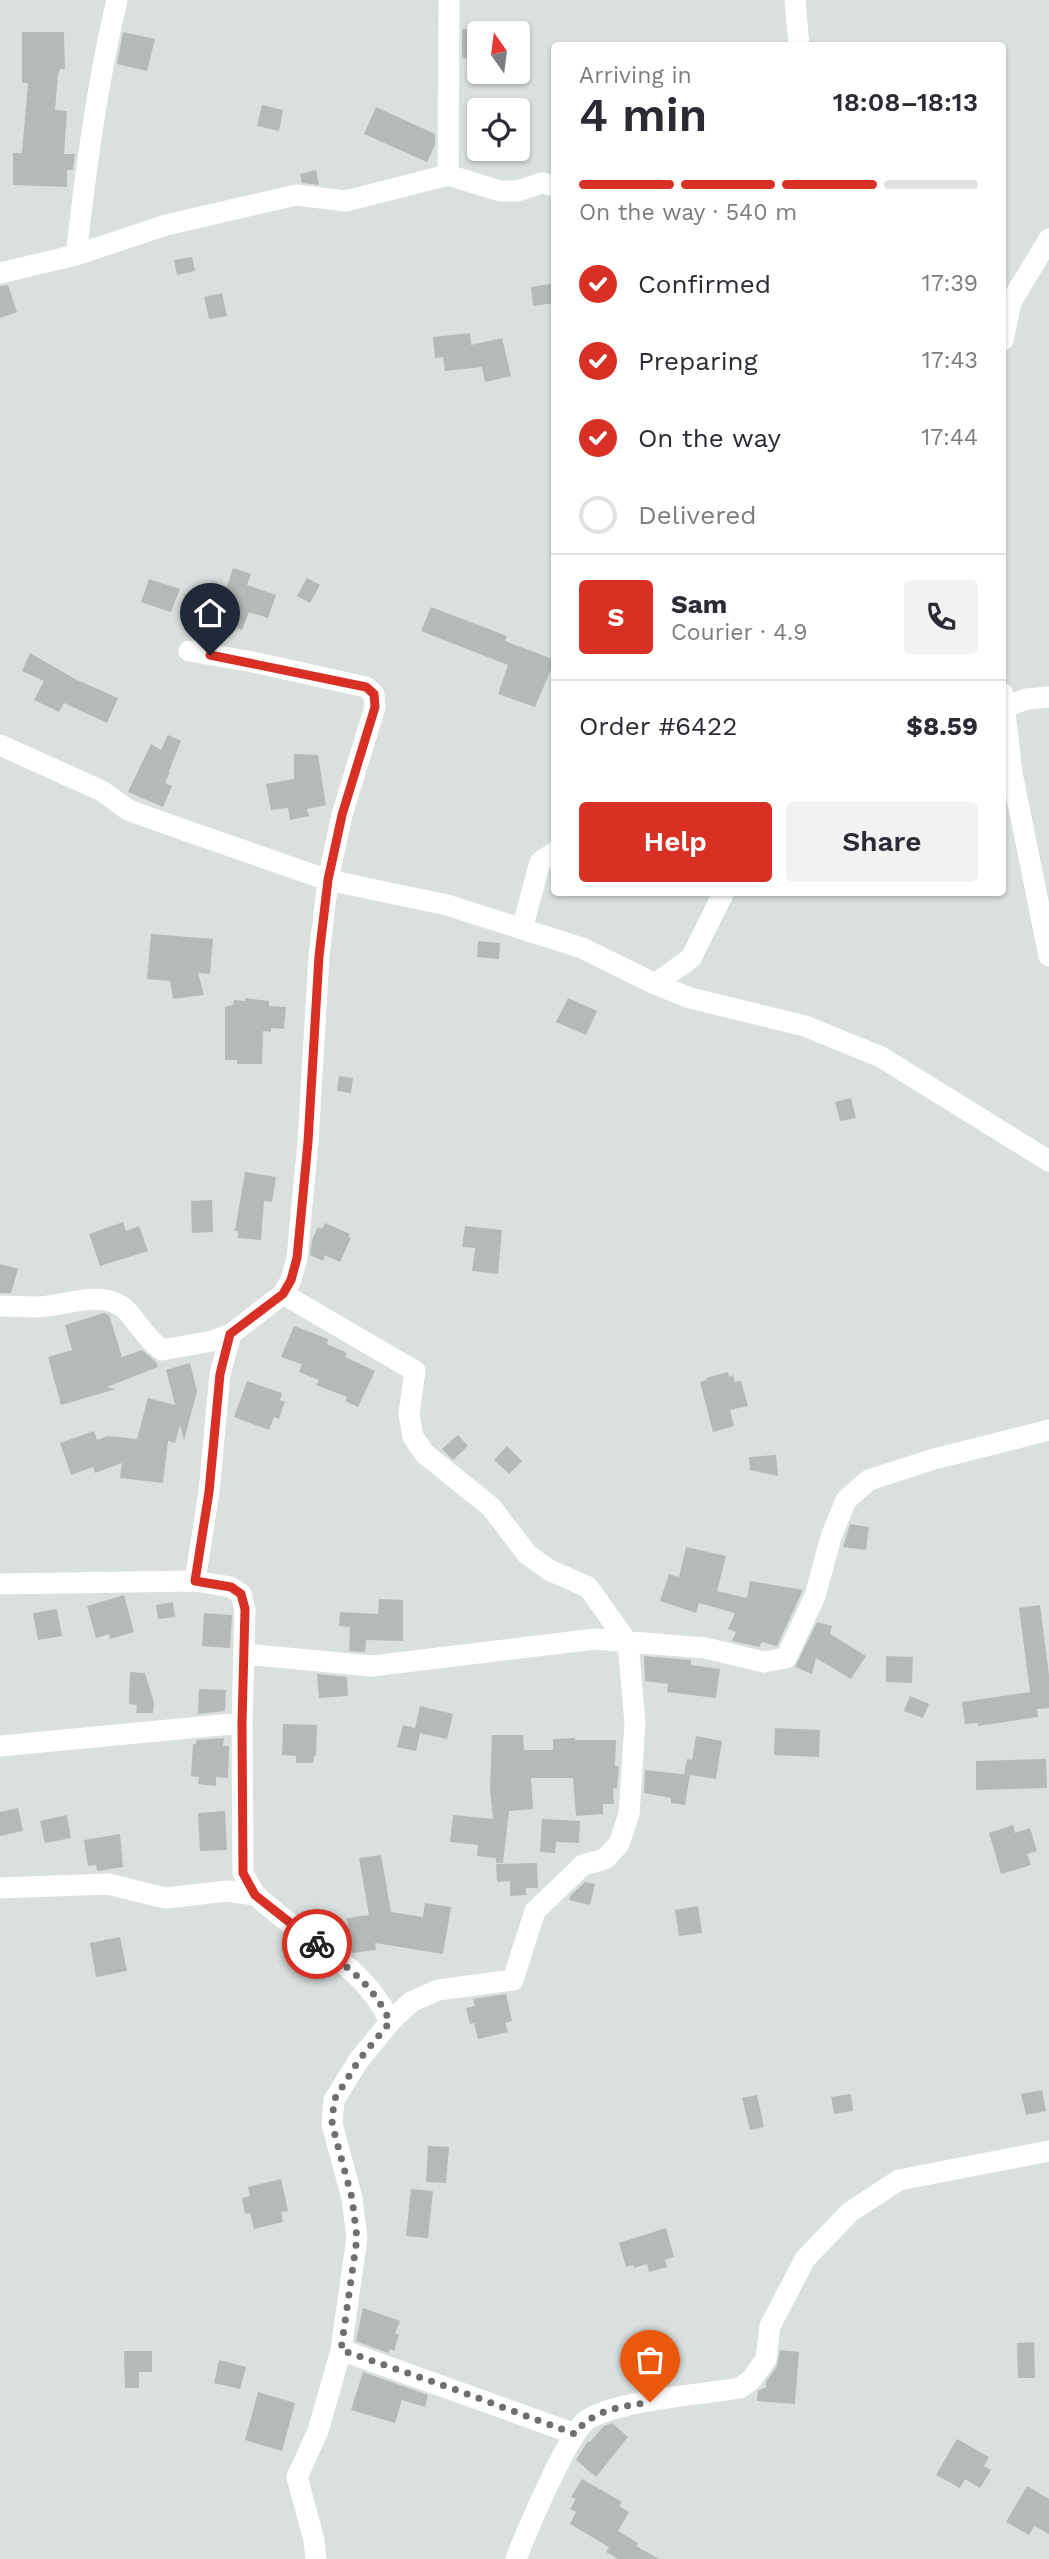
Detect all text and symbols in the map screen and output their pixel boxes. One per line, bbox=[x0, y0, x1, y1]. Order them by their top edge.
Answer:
north arrow bbox=[467, 21, 530, 84]
map controls bbox=[467, 21, 530, 161]
text: Arriving in bbox=[579, 62, 692, 89]
text: 18:08–18:13 bbox=[833, 87, 978, 117]
text: 4 min bbox=[579, 88, 707, 142]
button: locate bbox=[467, 98, 530, 161]
text: On the way · 540 m bbox=[579, 199, 797, 226]
icon: check bbox=[579, 265, 617, 303]
text: Confirmed bbox=[638, 269, 771, 299]
text: 17:39 bbox=[922, 270, 978, 297]
icon: check bbox=[579, 342, 617, 380]
text: Preparing bbox=[638, 346, 758, 376]
text: 17:43 bbox=[922, 347, 978, 374]
icon: check bbox=[579, 419, 617, 457]
text: On the way bbox=[638, 423, 781, 453]
text: 17:44 bbox=[921, 424, 978, 451]
text: Delivered bbox=[638, 500, 757, 530]
button: phone bbox=[904, 580, 978, 654]
pin bbox=[180, 583, 240, 655]
text: Sam bbox=[671, 589, 727, 619]
icon: home bbox=[191, 594, 229, 632]
text: S bbox=[608, 602, 624, 632]
text: Courier · 4.9 bbox=[671, 619, 807, 646]
text: Order #6422 bbox=[579, 711, 737, 741]
text: $8.59 bbox=[906, 711, 978, 741]
button: Help bbox=[579, 802, 772, 882]
button: Share bbox=[786, 802, 978, 882]
courier bbox=[282, 1909, 352, 1979]
icon: bike bbox=[298, 1925, 336, 1963]
pin bbox=[620, 2330, 680, 2402]
icon: bag bbox=[631, 2341, 669, 2379]

